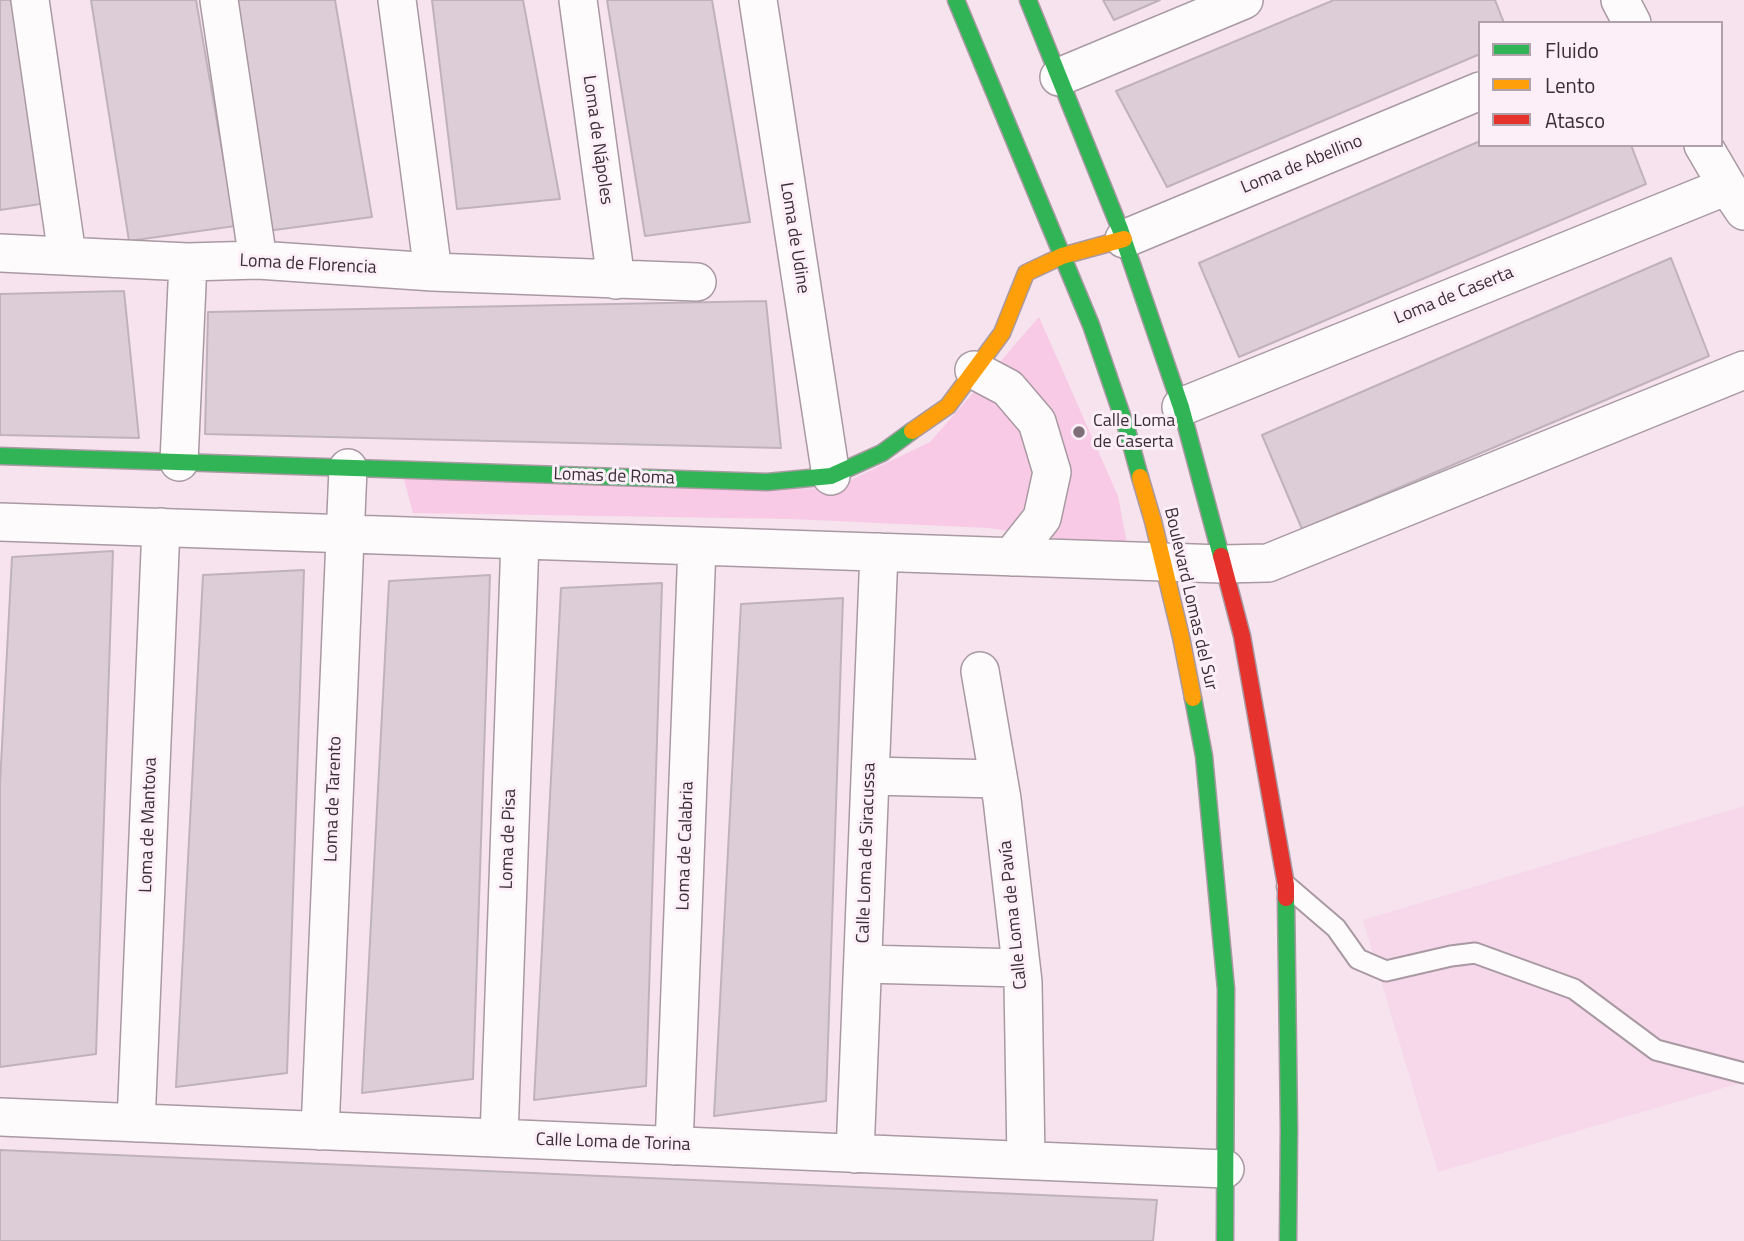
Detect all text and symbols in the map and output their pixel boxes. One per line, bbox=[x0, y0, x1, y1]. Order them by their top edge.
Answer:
legend bbox=[1478, 21, 1723, 147]
text: Fluido bbox=[1545, 34, 1599, 66]
text: Lento bbox=[1545, 69, 1595, 101]
street label: Loma de Nápoles bbox=[577, 74, 617, 206]
text: Atasco bbox=[1545, 104, 1605, 136]
street label: Loma de Abellino bbox=[1238, 131, 1366, 199]
street label: Loma de Udine bbox=[775, 181, 813, 295]
street label: Loma de Florencia bbox=[239, 251, 377, 279]
street label: Loma de Caserta bbox=[1391, 262, 1517, 330]
place label: Calle Loma de Caserta bbox=[1093, 411, 1175, 453]
marker: Calle Loma de Caserta bbox=[1071, 424, 1087, 440]
street label: Lomas de Roma bbox=[553, 464, 675, 490]
street label: Boulevard Lomas del Sur bbox=[1158, 505, 1222, 693]
street label: Loma de Tarento bbox=[321, 736, 347, 862]
street label: Loma de Mantova bbox=[136, 757, 162, 893]
street label: Calle Loma de Siracussa bbox=[853, 762, 881, 944]
street label: Loma de Calabria bbox=[673, 781, 699, 911]
street label: Loma de Pisa bbox=[496, 788, 522, 890]
street label: Calle Loma de Pavía bbox=[995, 839, 1033, 991]
street label: Calle Loma de Torina bbox=[535, 1130, 691, 1156]

